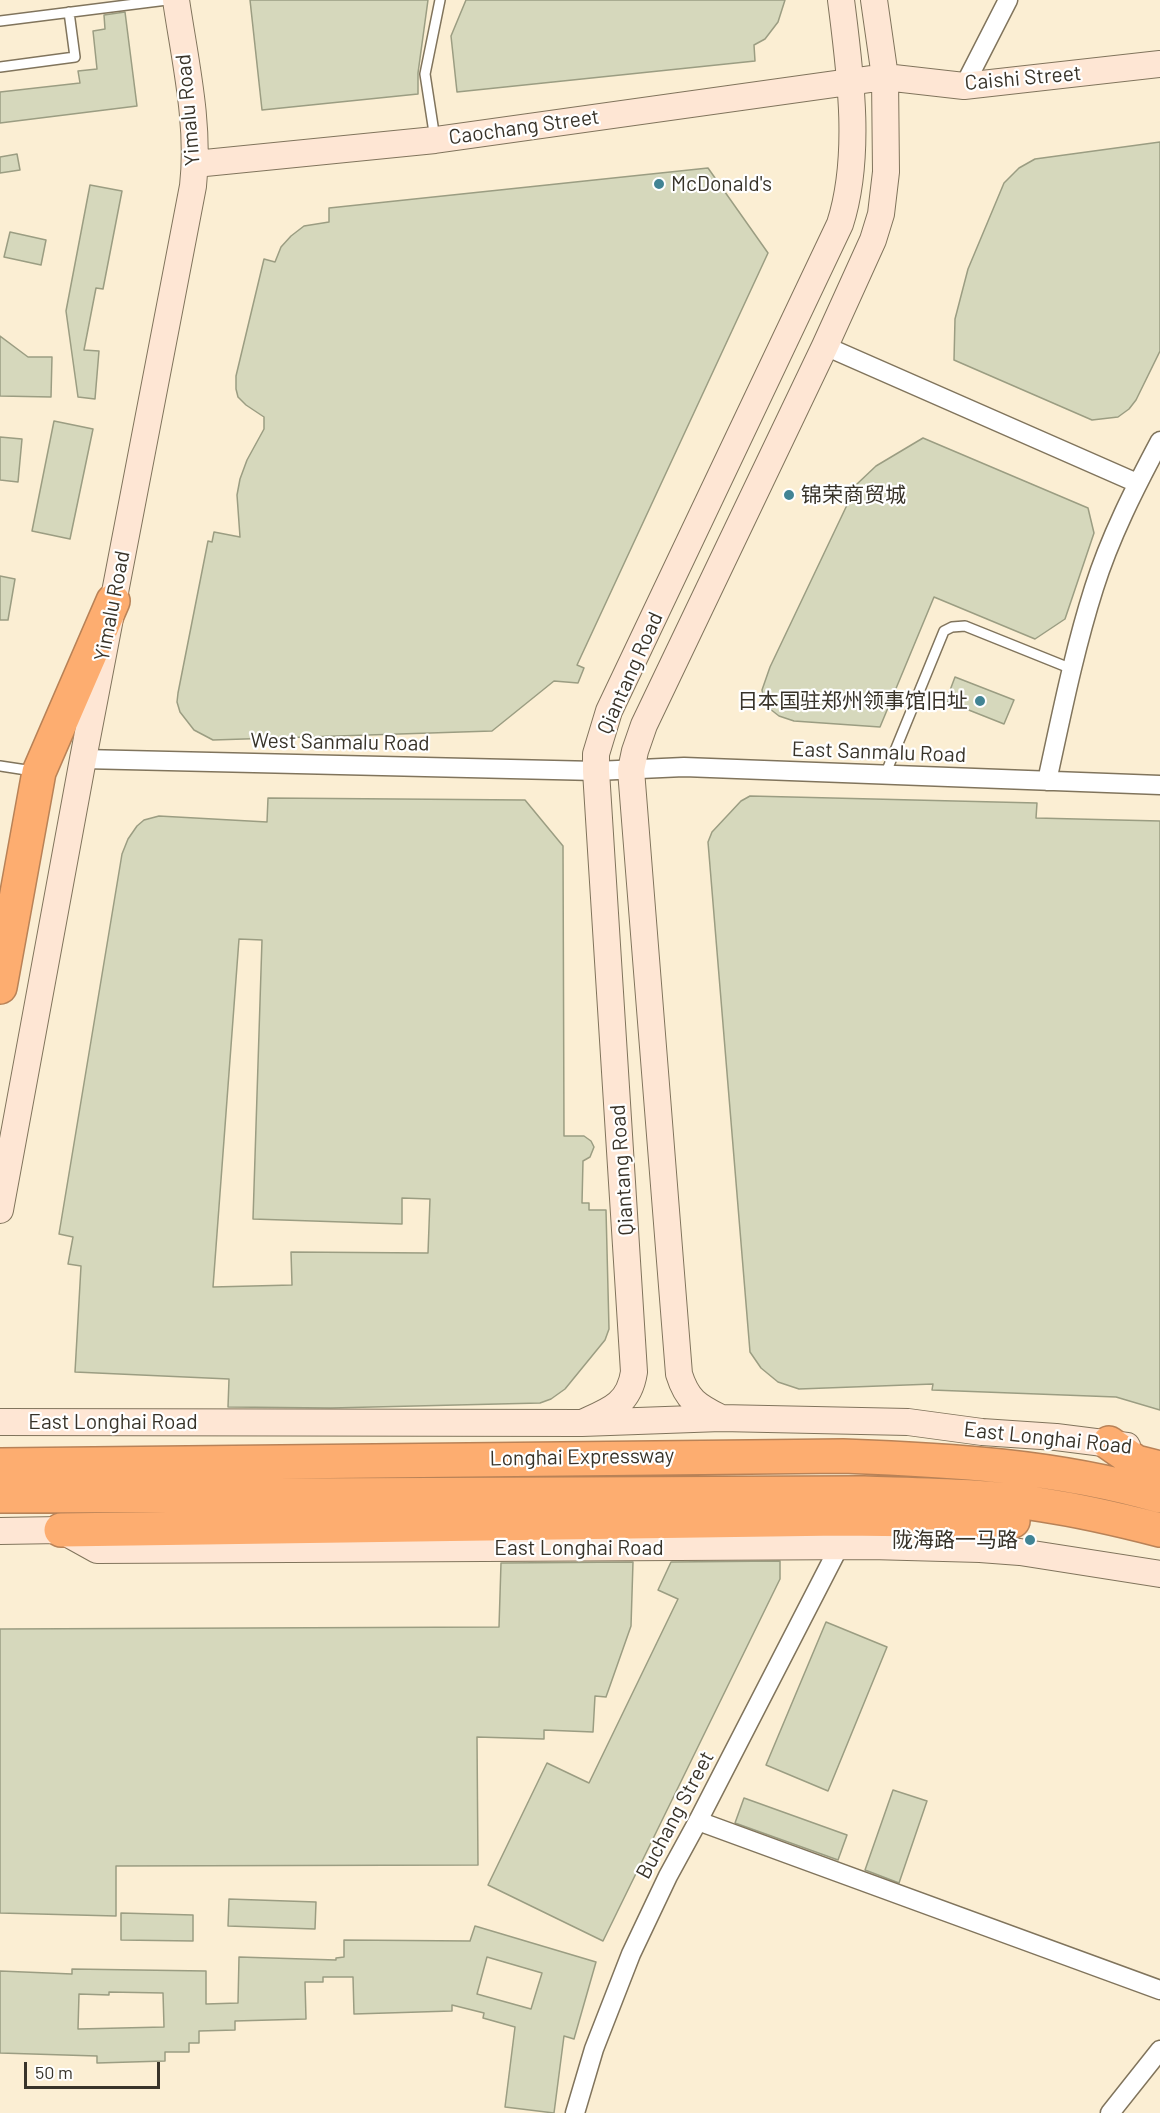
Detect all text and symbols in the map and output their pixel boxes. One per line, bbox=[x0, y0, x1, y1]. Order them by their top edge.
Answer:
street label: Yimalu Road bbox=[171, 53, 205, 167]
street label: Caishi Street bbox=[964, 60, 1082, 96]
street label: Caochang Street bbox=[447, 104, 601, 150]
place label: McDonald's bbox=[671, 171, 772, 197]
marker: McDonald's bbox=[652, 177, 666, 191]
place label: 锦荣商贸城 bbox=[801, 482, 906, 508]
marker: 锦荣商贸城 bbox=[782, 488, 796, 502]
street label: Yimalu Road bbox=[89, 549, 135, 663]
street label: Qiantang Road bbox=[592, 608, 668, 738]
place label: 日本国驻郑州领事馆旧址 bbox=[737, 688, 968, 714]
marker: 日本国驻郑州领事馆旧址 bbox=[973, 694, 987, 708]
street label: West Sanmalu Road bbox=[250, 728, 430, 756]
street label: East Sanmalu Road bbox=[791, 736, 967, 768]
street label: Qiantang Road bbox=[605, 1104, 639, 1236]
street label: East Longhai Road bbox=[28, 1409, 198, 1435]
street label: East Longhai Road bbox=[962, 1417, 1134, 1459]
street label: Longhai Expressway bbox=[489, 1443, 675, 1471]
place label: 陇海路一马路 bbox=[892, 1527, 1018, 1553]
marker: 陇海路一马路 bbox=[1023, 1533, 1037, 1547]
street label: East Longhai Road bbox=[494, 1535, 664, 1561]
street label: Buchang Street bbox=[631, 1747, 719, 1883]
scale bar bbox=[27, 2050, 164, 2088]
text: 50 m bbox=[35, 2061, 73, 2083]

